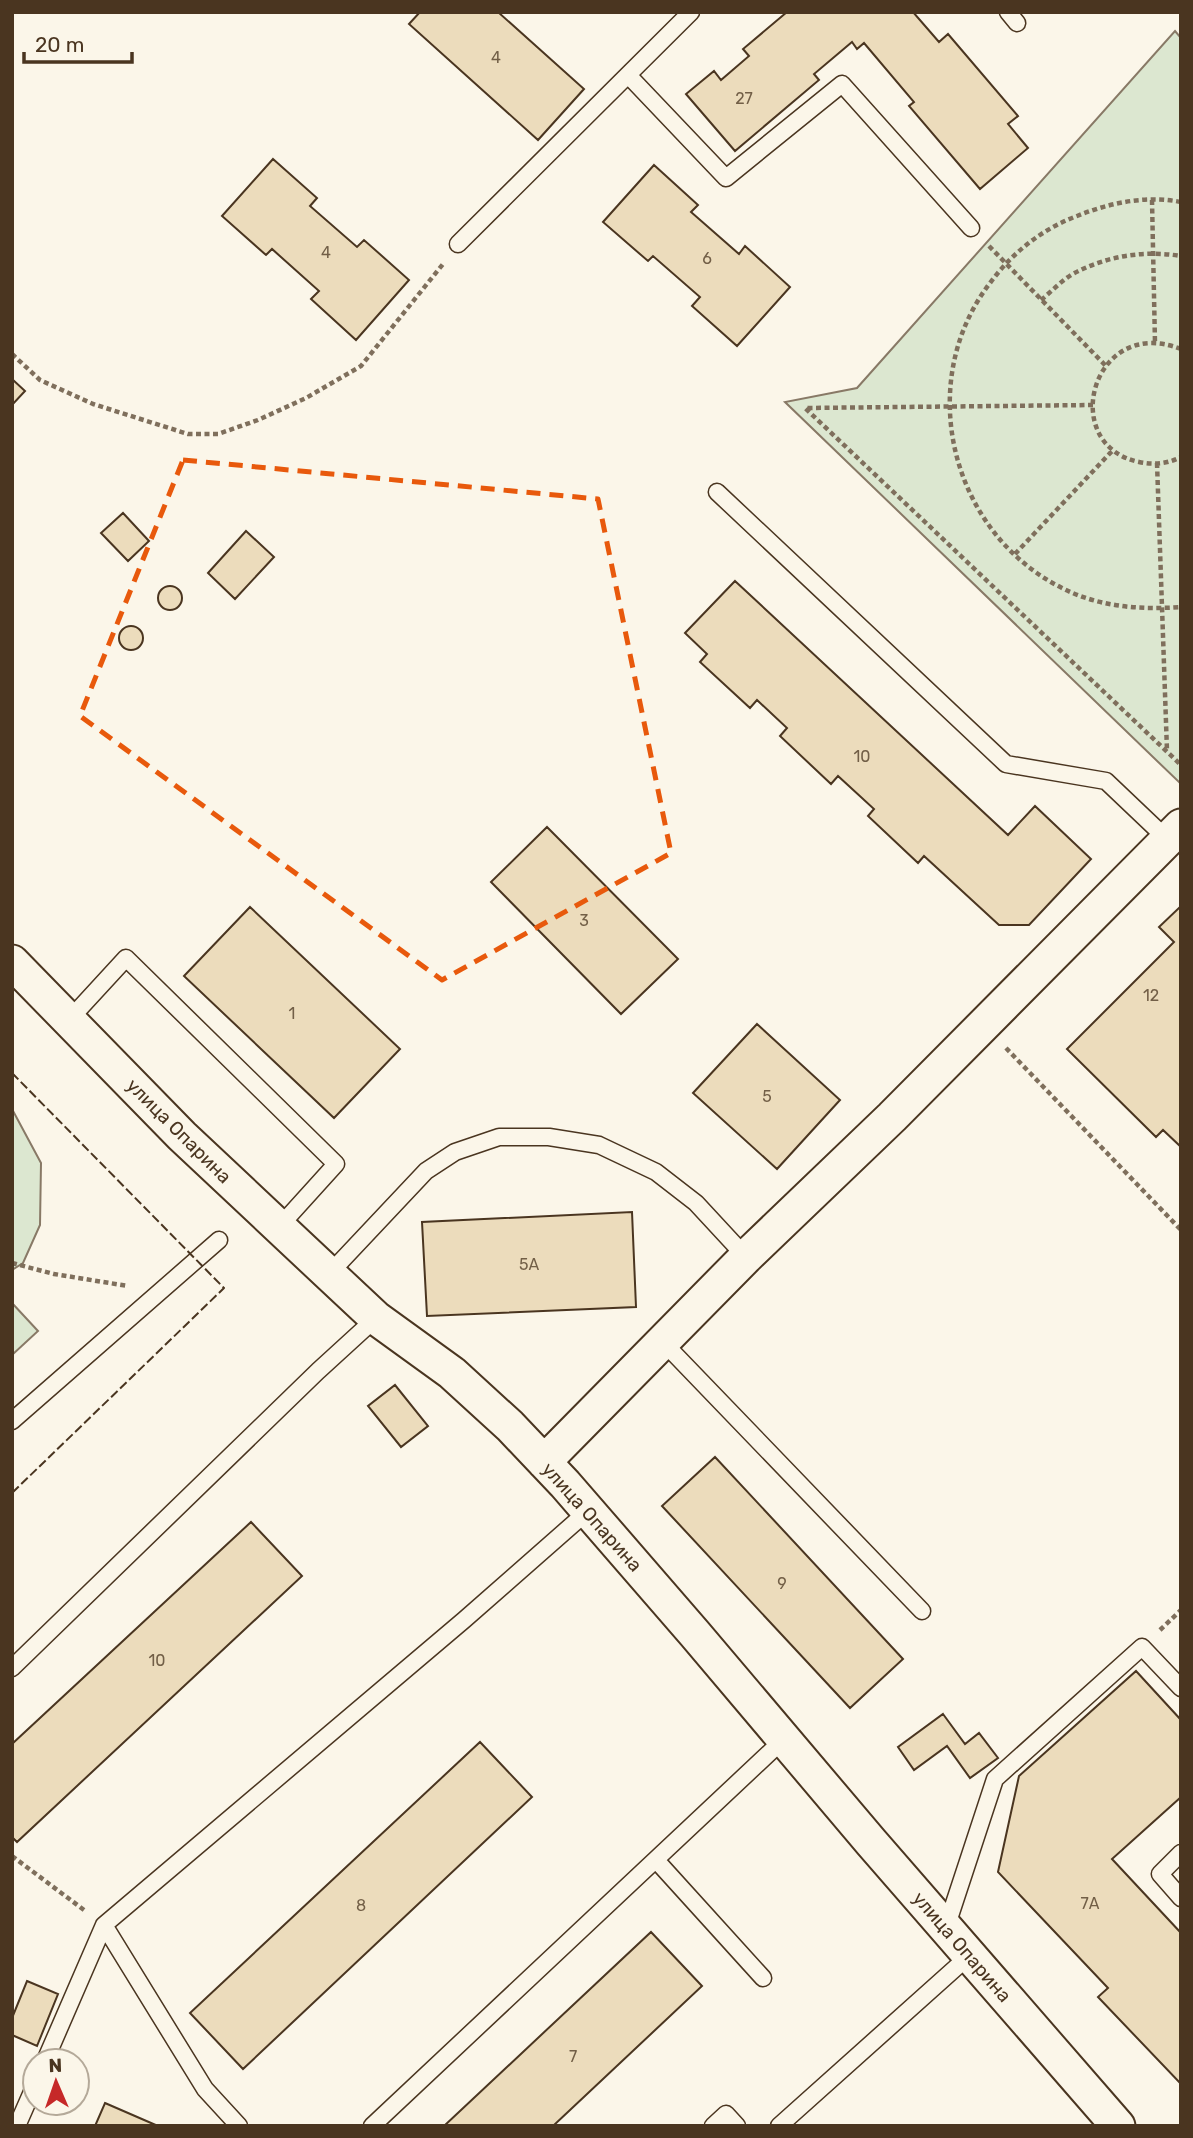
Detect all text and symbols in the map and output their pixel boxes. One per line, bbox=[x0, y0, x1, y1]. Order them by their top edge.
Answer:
scale bar bbox=[24, 21, 133, 65]
text: 20 m bbox=[35, 32, 84, 57]
house number: 4 bbox=[491, 48, 501, 67]
house number: 27 bbox=[735, 89, 753, 108]
house number: 4 bbox=[321, 243, 331, 262]
house number: 6 bbox=[702, 249, 712, 268]
house number: 10 bbox=[853, 747, 871, 766]
house number: 3 bbox=[579, 911, 589, 930]
house number: 12 bbox=[1143, 986, 1159, 1005]
house number: 1 bbox=[289, 1004, 295, 1023]
street label: улица Опарина bbox=[122, 1074, 236, 1188]
house number: 5 bbox=[762, 1087, 772, 1106]
house number: 5А bbox=[519, 1255, 539, 1274]
street label: улица Опарина bbox=[537, 1458, 647, 1576]
house number: 9 bbox=[777, 1574, 787, 1593]
house number: 10 bbox=[148, 1651, 166, 1670]
street label: улица Опарина bbox=[908, 1887, 1016, 2007]
house number: 7А bbox=[1081, 1894, 1100, 1913]
house number: 8 bbox=[356, 1896, 366, 1915]
north arrow bbox=[21, 2047, 91, 2117]
house number: 7 bbox=[569, 2047, 577, 2066]
text: N bbox=[48, 2054, 63, 2077]

